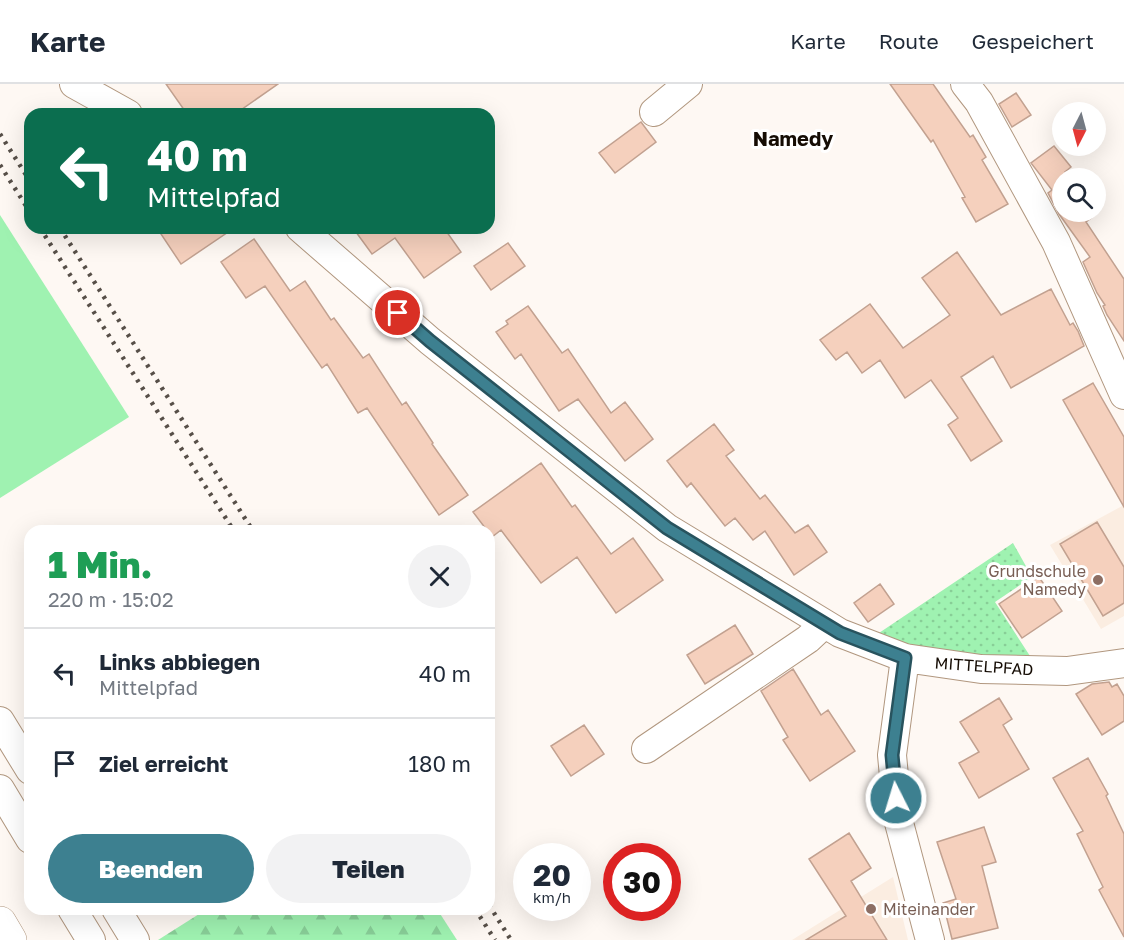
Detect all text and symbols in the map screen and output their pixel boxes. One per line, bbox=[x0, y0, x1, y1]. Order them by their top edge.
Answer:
text: Karte bbox=[30, 25, 105, 58]
text: Karte bbox=[790, 28, 846, 54]
text: Route bbox=[879, 28, 939, 54]
text: Gespeichert bbox=[972, 28, 1094, 54]
north arrow bbox=[1052, 102, 1106, 156]
map controls bbox=[1052, 102, 1106, 222]
district label: Namedy bbox=[753, 126, 833, 150]
text: 40 m bbox=[147, 130, 248, 180]
icon: left bbox=[48, 132, 126, 210]
button: search bbox=[1052, 168, 1106, 222]
text: Mittelpfad bbox=[147, 181, 281, 213]
pin bbox=[372, 287, 423, 338]
icon: arrive bbox=[381, 296, 414, 329]
text: 1 Min. bbox=[48, 543, 152, 586]
button: close bbox=[408, 545, 471, 608]
place label: Grundschule Namedy bbox=[988, 561, 1086, 599]
marker: Grundschule Namedy bbox=[1091, 573, 1105, 587]
text: 220 m · 15:02 bbox=[48, 587, 174, 611]
text: Links abbiegen bbox=[99, 648, 260, 675]
street label: MITTELPFAD bbox=[934, 653, 1034, 679]
icon: left bbox=[48, 657, 81, 690]
text: 40 m bbox=[419, 660, 471, 687]
text: Mittelpfad bbox=[99, 675, 198, 699]
icon: arrive bbox=[48, 747, 81, 780]
text: Ziel erreicht bbox=[99, 750, 228, 777]
text: 180 m bbox=[408, 750, 471, 777]
position arrow bbox=[864, 766, 928, 830]
button: Beenden bbox=[48, 834, 254, 903]
button: Teilen bbox=[266, 834, 471, 903]
speed limit sign: 30 bbox=[603, 843, 681, 921]
text: 20 bbox=[533, 857, 571, 893]
text: km/h bbox=[533, 888, 571, 906]
place label: Miteinander bbox=[883, 899, 975, 919]
marker: Miteinander bbox=[864, 902, 878, 916]

